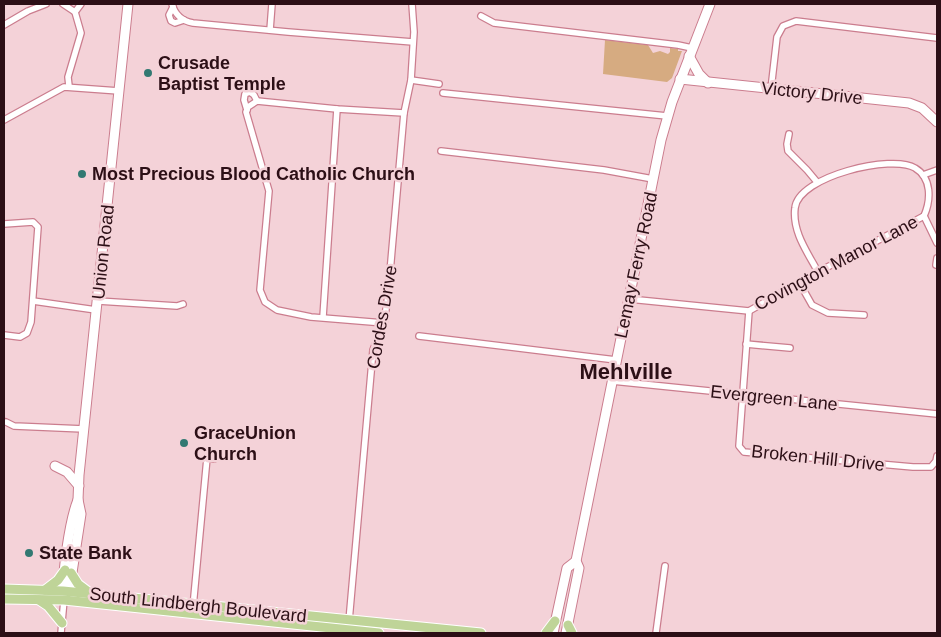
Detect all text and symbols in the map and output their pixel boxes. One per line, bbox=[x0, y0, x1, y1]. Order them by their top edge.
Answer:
place label: Crusade Baptist Temple bbox=[158, 53, 286, 94]
marker: Crusade Baptist Temple bbox=[142, 67, 154, 79]
street label: Victory Drive bbox=[760, 78, 864, 108]
place label: Most Precious Blood Catholic Church bbox=[92, 164, 415, 184]
marker: Most Precious Blood Catholic Church bbox=[76, 168, 88, 180]
street label: Lemay Ferry Road bbox=[611, 190, 661, 340]
street label: Union Road bbox=[88, 204, 118, 300]
street label: Covington Manor Lane bbox=[751, 211, 921, 315]
street label: Cordes Drive bbox=[363, 264, 401, 370]
district label: Mehlville bbox=[580, 359, 672, 384]
street label: Evergreen Lane bbox=[709, 381, 839, 415]
place label: GraceUnion Church bbox=[194, 423, 296, 464]
marker: GraceUnion Church bbox=[178, 437, 190, 449]
street label: Broken Hill Drive bbox=[750, 441, 886, 475]
place label: State Bank bbox=[39, 543, 133, 563]
marker: State Bank bbox=[23, 547, 35, 559]
street label: South Lindbergh Boulevard bbox=[88, 584, 308, 626]

